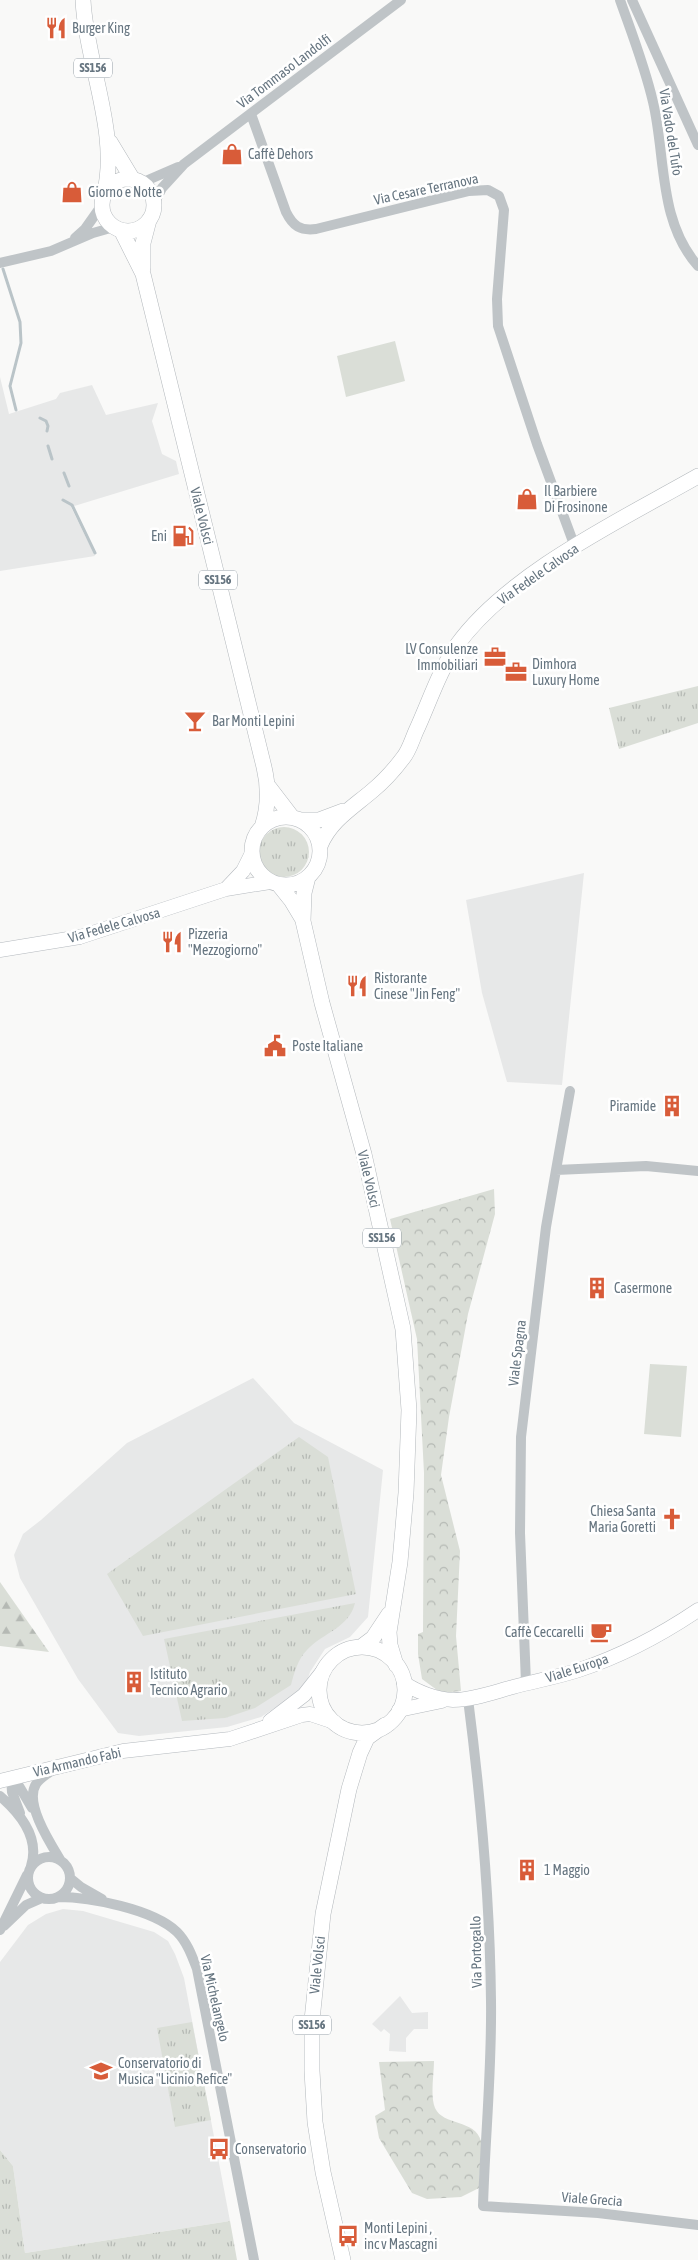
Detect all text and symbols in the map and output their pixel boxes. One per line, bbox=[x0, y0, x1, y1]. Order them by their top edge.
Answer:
restaurant icon: Burger King bbox=[43, 15, 69, 41]
place label: Burger King bbox=[72, 20, 130, 36]
street label: Via Tommaso Landolfi bbox=[234, 31, 334, 111]
road number: SS156 bbox=[74, 58, 112, 78]
street label: Via Vado del Tufo bbox=[656, 87, 686, 177]
shop icon: Caffè Dehors bbox=[219, 141, 245, 167]
place label: Caffè Dehors bbox=[248, 146, 313, 162]
street label: Via Cesare Terranova bbox=[372, 170, 480, 208]
shop icon: Giorno e Notte bbox=[59, 179, 85, 205]
place label: Giorno e Notte bbox=[88, 184, 162, 200]
place label: Il Barbiere Di Frosinone bbox=[544, 483, 608, 515]
street label: Viale Volsci bbox=[187, 486, 217, 546]
shop icon: Il Barbiere Di Frosinone bbox=[514, 486, 540, 512]
fuel station icon: Eni bbox=[170, 523, 196, 549]
place label: Eni bbox=[151, 528, 167, 544]
street label: Via Fedele Calvosa bbox=[494, 540, 582, 608]
road number: SS156 bbox=[199, 570, 237, 590]
place label: LV Consulenze Immobiliari bbox=[405, 641, 478, 673]
office icon: LV Consulenze Immobiliari bbox=[482, 644, 508, 670]
place label: Dimhora Luxury Home bbox=[532, 656, 600, 688]
office icon: Dimhora Luxury Home bbox=[503, 659, 529, 685]
bar icon: Bar Monti Lepini bbox=[182, 708, 208, 734]
place label: Bar Monti Lepini bbox=[212, 713, 295, 729]
street label: Via Fedele Calvosa bbox=[66, 904, 162, 946]
place label: Pizzeria "Mezzogiorno" bbox=[188, 926, 263, 958]
restaurant icon: Pizzeria "Mezzogiorno" bbox=[159, 929, 185, 955]
place label: Ristorante Cinese "Jin Feng" bbox=[374, 970, 460, 1002]
restaurant icon: Ristorante Cinese "Jin Feng" bbox=[344, 973, 370, 999]
public building icon: Poste Italiane bbox=[262, 1033, 288, 1059]
place label: Poste Italiane bbox=[292, 1038, 363, 1054]
building icon: Piramide bbox=[659, 1093, 685, 1119]
place label: Piramide bbox=[610, 1098, 656, 1114]
street label: Viale Volsci bbox=[355, 1149, 383, 1209]
road number: SS156 bbox=[363, 1228, 401, 1248]
building icon: Casermone bbox=[584, 1275, 610, 1301]
place label: Casermone bbox=[614, 1280, 672, 1296]
street label: Viale Spagna bbox=[505, 1319, 529, 1387]
place label: Chiesa Santa Maria Goretti bbox=[589, 1503, 656, 1535]
church icon: Chiesa Santa Maria Goretti bbox=[659, 1506, 685, 1532]
cafe icon: Caffè Ceccarelli bbox=[588, 1619, 614, 1645]
place label: Caffè Ceccarelli bbox=[505, 1624, 584, 1640]
street label: Viale Europa bbox=[544, 1650, 610, 1686]
place label: Istituto Tecnico Agrario bbox=[150, 1666, 228, 1698]
building icon: Istituto Tecnico Agrario bbox=[121, 1669, 147, 1695]
street label: Via Armando Fabi bbox=[31, 1744, 123, 1780]
building icon: 1 Maggio bbox=[514, 1857, 540, 1883]
place label: 1 Maggio bbox=[544, 1862, 590, 1878]
street label: Via Portogallo bbox=[467, 1916, 485, 1988]
street label: Viale Volsci bbox=[306, 1935, 328, 1995]
street label: Via Michelangelo bbox=[197, 1953, 233, 2043]
road number: SS156 bbox=[293, 2016, 331, 2034]
place label: Conservatorio di Musica "Licinio Refice" bbox=[118, 2055, 233, 2087]
school or university icon: Conservatorio di Musica "Licinio Refice" bbox=[88, 2058, 114, 2084]
bus stop icon: Conservatorio bbox=[206, 2136, 232, 2162]
place label: Conservatorio bbox=[235, 2141, 307, 2157]
street label: Viale Grecia bbox=[561, 2189, 623, 2209]
place label: Monti Lepini , inc v Mascagni bbox=[364, 2220, 437, 2252]
bus stop icon: Monti Lepini , inc v Mascagni bbox=[335, 2223, 361, 2249]

